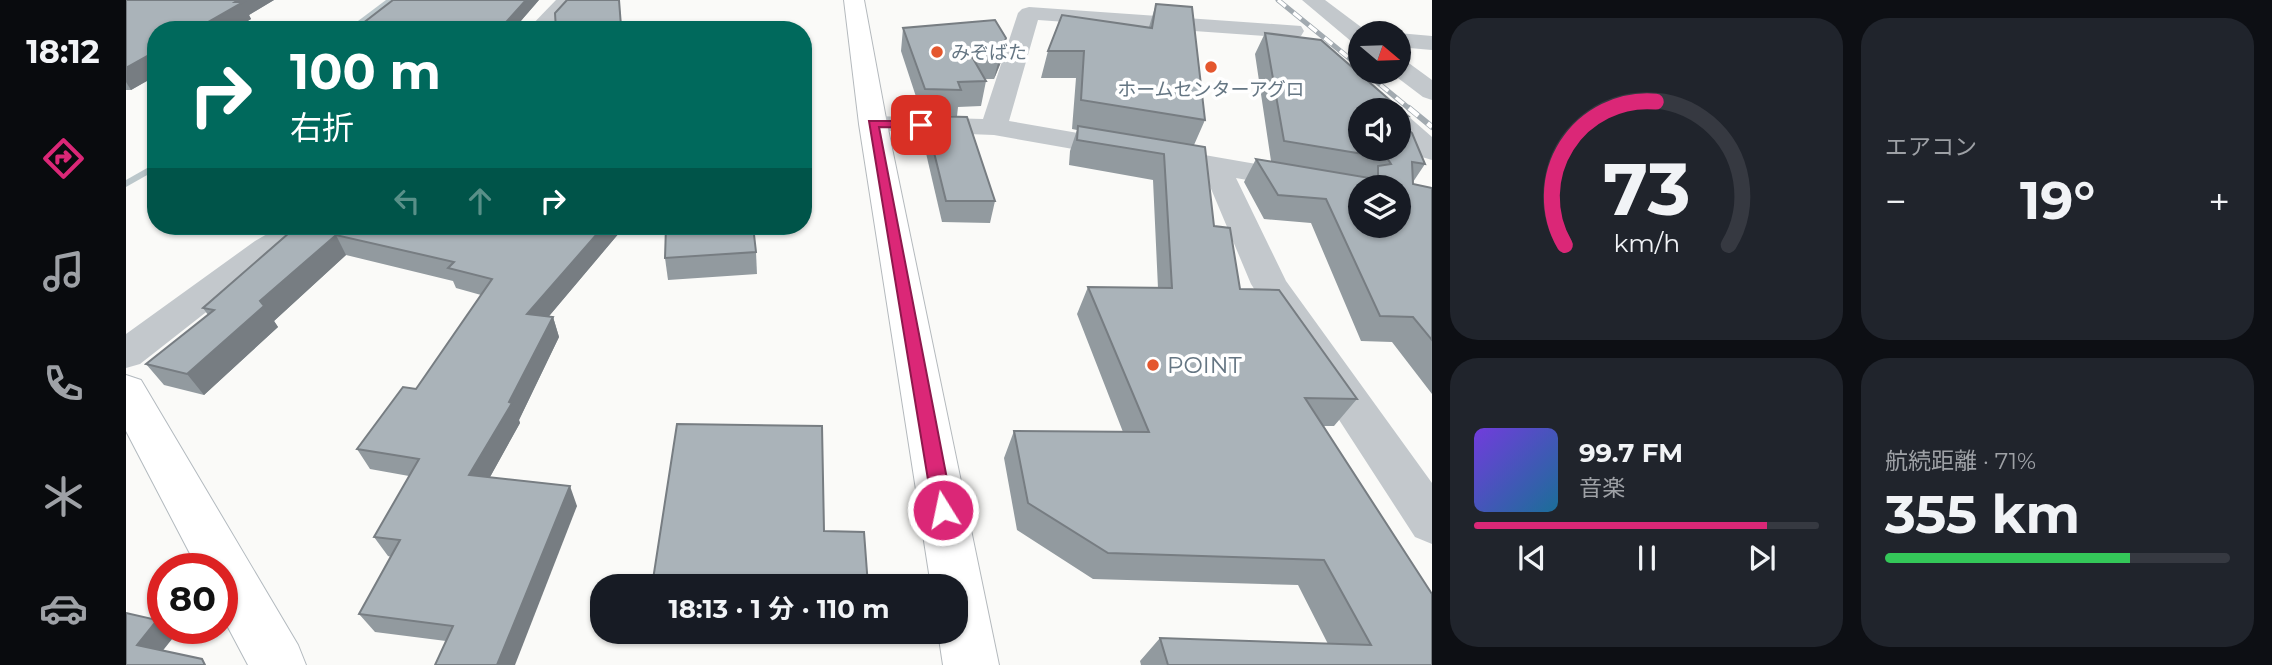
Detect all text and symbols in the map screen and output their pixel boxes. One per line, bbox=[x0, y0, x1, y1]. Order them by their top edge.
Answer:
north arrow bbox=[1348, 21, 1410, 84]
map controls bbox=[1348, 21, 1411, 238]
text: 18:12 bbox=[26, 32, 100, 71]
place label: みぞばた bbox=[951, 41, 1027, 64]
text: 100 m bbox=[290, 42, 441, 101]
marker: みぞばた bbox=[929, 44, 945, 60]
icon: right bbox=[175, 49, 266, 140]
marker: ホームセンターアグロ bbox=[1203, 59, 1219, 75]
place label: ホームセンターアグロ bbox=[1117, 78, 1305, 101]
pin bbox=[891, 95, 951, 155]
button: sound bbox=[1348, 98, 1411, 161]
icon: arrive bbox=[902, 106, 940, 144]
text: 右折 bbox=[290, 108, 354, 147]
text: エアコン bbox=[1885, 133, 1977, 161]
icon: directions bbox=[39, 134, 88, 183]
text: 73 bbox=[1603, 145, 1690, 233]
text: 19° bbox=[2020, 169, 2095, 232]
button: layers bbox=[1348, 175, 1411, 238]
text: − bbox=[1885, 178, 1907, 225]
text: + bbox=[2208, 178, 2230, 225]
icon: left bbox=[388, 182, 426, 220]
icon: ahead bbox=[461, 182, 499, 220]
icon: right bbox=[534, 182, 572, 220]
text: km/h bbox=[1613, 228, 1680, 258]
icon: music bbox=[39, 247, 88, 296]
place label: POINT bbox=[1167, 351, 1242, 379]
marker: POINT bbox=[1145, 357, 1161, 373]
icon: phone bbox=[39, 359, 88, 408]
text: 99.7 FM bbox=[1579, 437, 1683, 469]
text: 航続距離 · 71% bbox=[1885, 447, 2036, 475]
icon: climate bbox=[39, 472, 88, 521]
position arrow bbox=[906, 473, 980, 547]
text: 音楽 bbox=[1579, 474, 1625, 502]
text: 355 km bbox=[1885, 483, 2080, 546]
icon: previous bbox=[1513, 539, 1551, 577]
icon: pause bbox=[1628, 539, 1666, 577]
icon: next bbox=[1743, 539, 1781, 577]
speed limit sign: 80 bbox=[147, 553, 238, 644]
icon: car bbox=[39, 584, 88, 633]
text: 18:13 · 1 分 · 110 m bbox=[668, 593, 890, 625]

